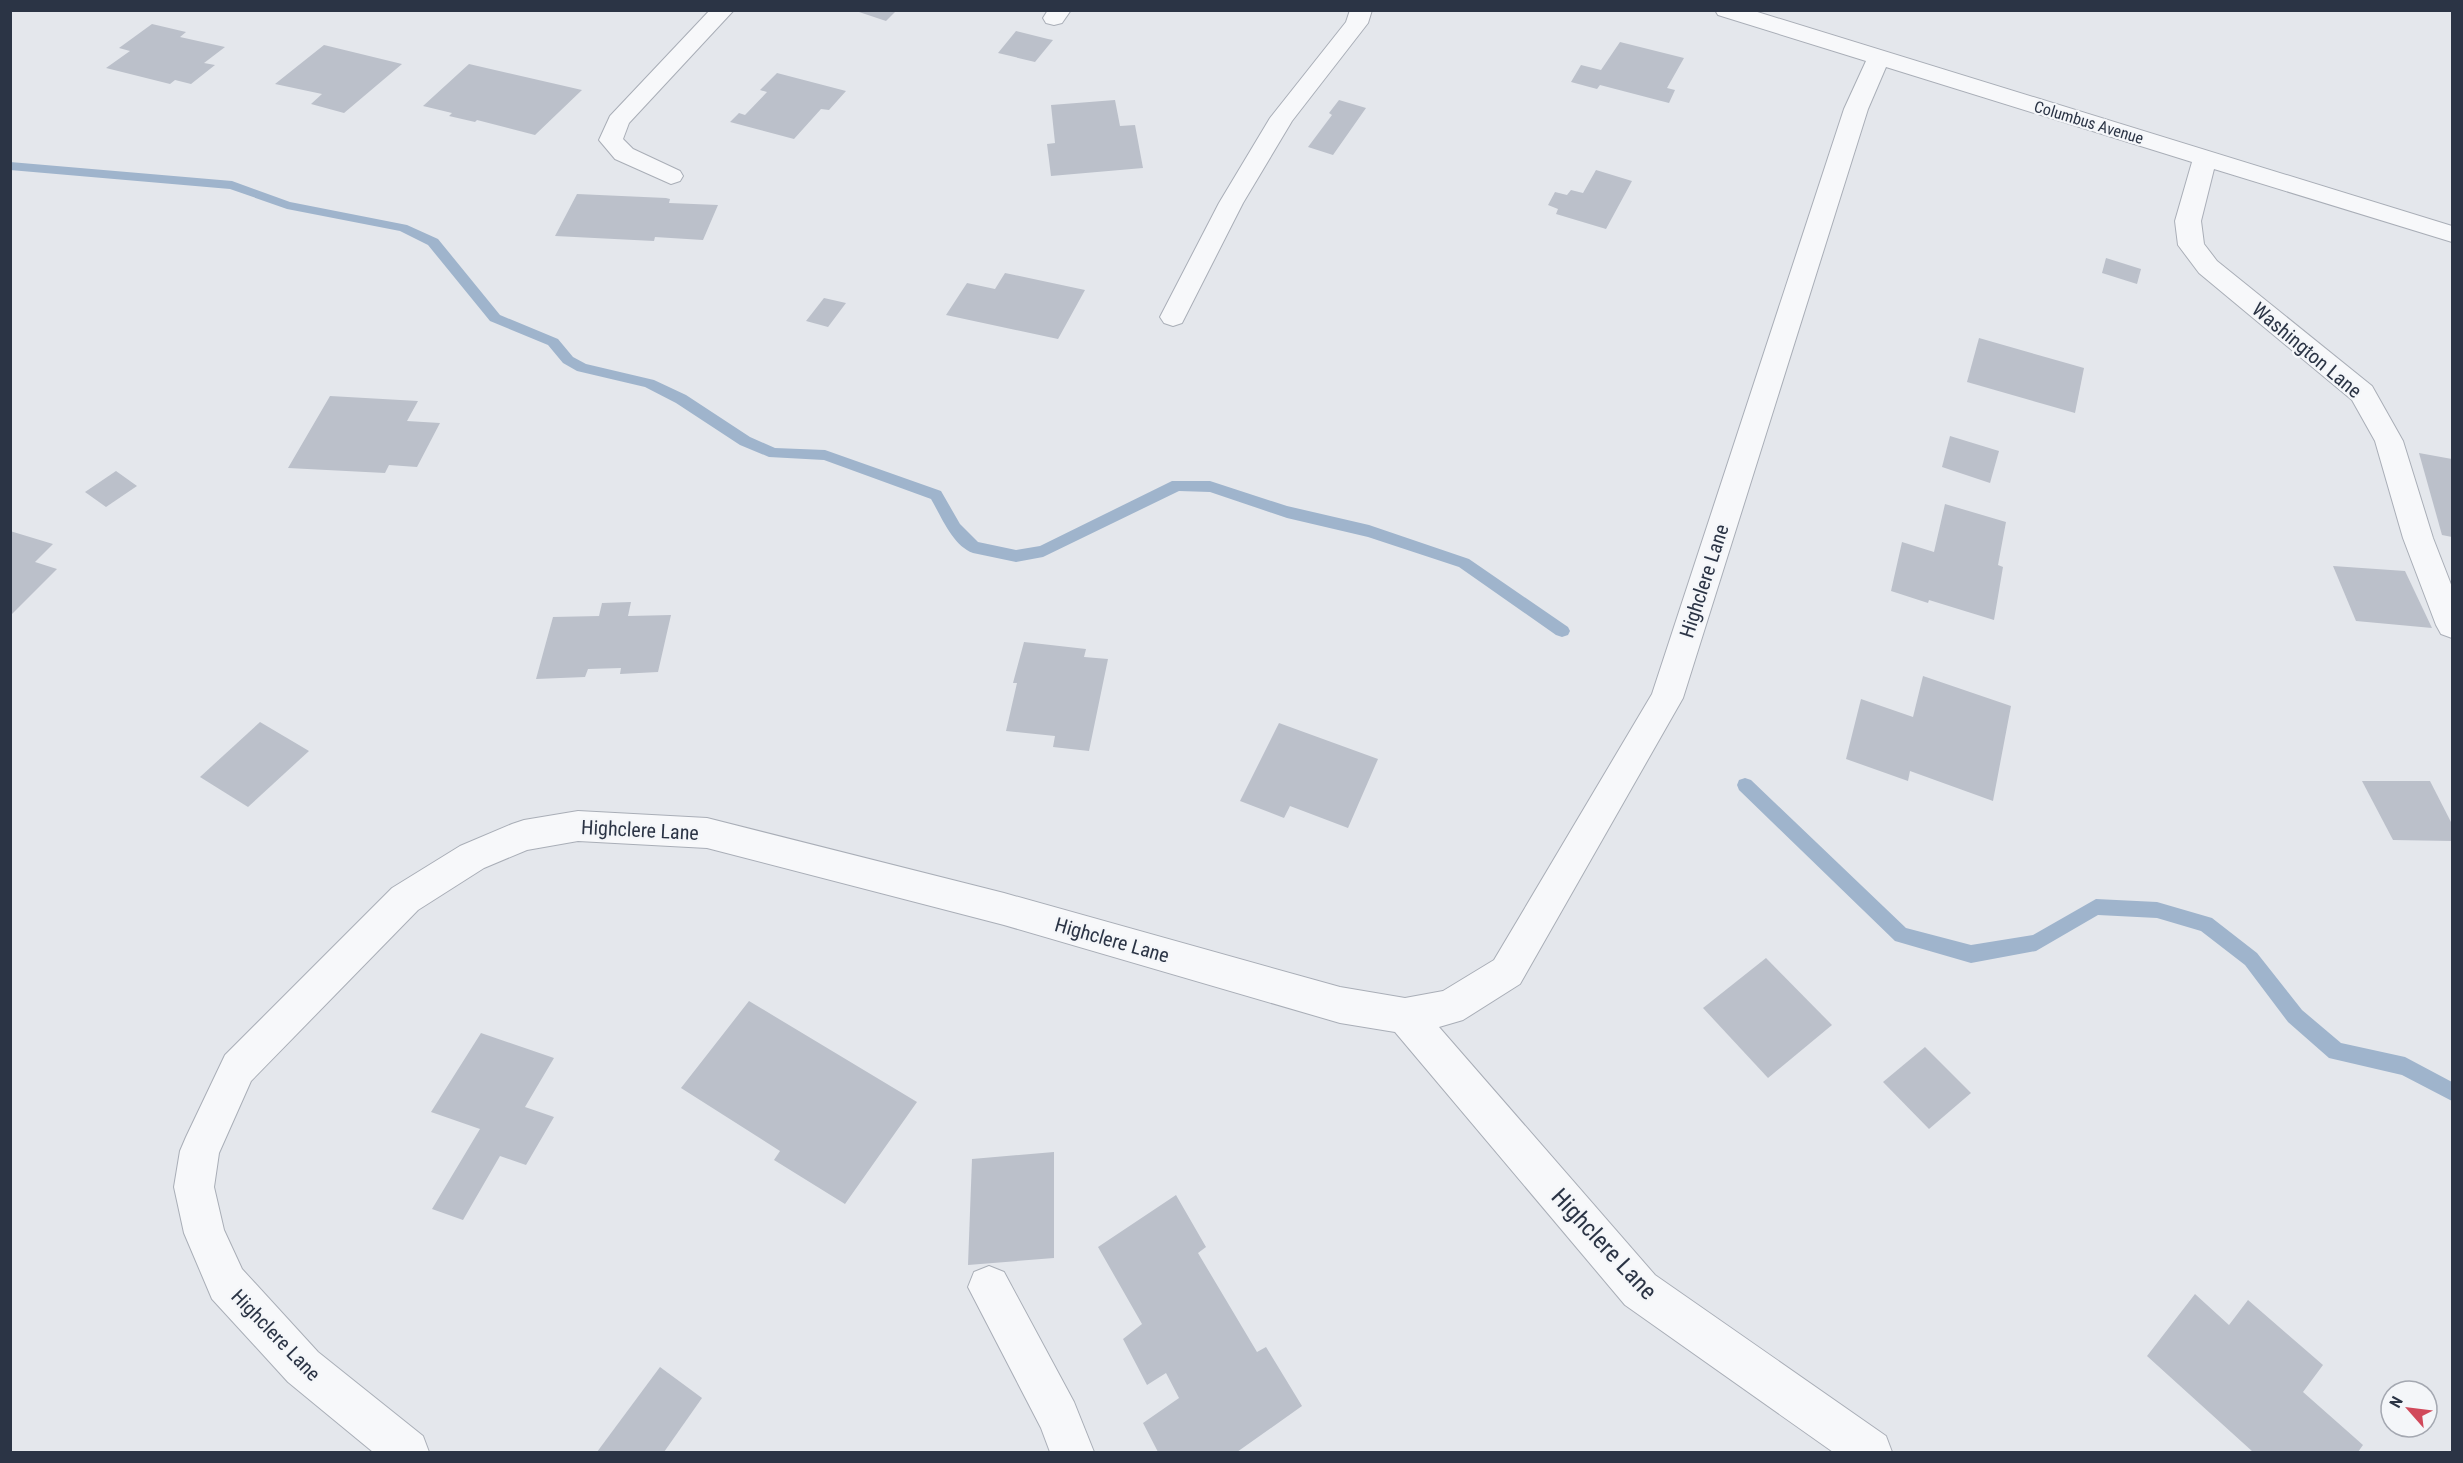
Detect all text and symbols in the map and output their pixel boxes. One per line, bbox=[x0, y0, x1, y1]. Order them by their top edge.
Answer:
street label: Columbus Avenue bbox=[2032, 97, 2146, 148]
street label: Washington Lane bbox=[2247, 297, 2367, 403]
street label: Highclere Lane bbox=[1674, 521, 1734, 641]
street label: Highclere Lane bbox=[581, 815, 699, 845]
street label: Highclere Lane bbox=[1052, 912, 1172, 968]
street label: Highclere Lane bbox=[1546, 1183, 1662, 1305]
street label: Highclere Lane bbox=[226, 1284, 326, 1386]
north arrow bbox=[2379, 1379, 2439, 1439]
text: N bbox=[2386, 1393, 2407, 1411]

